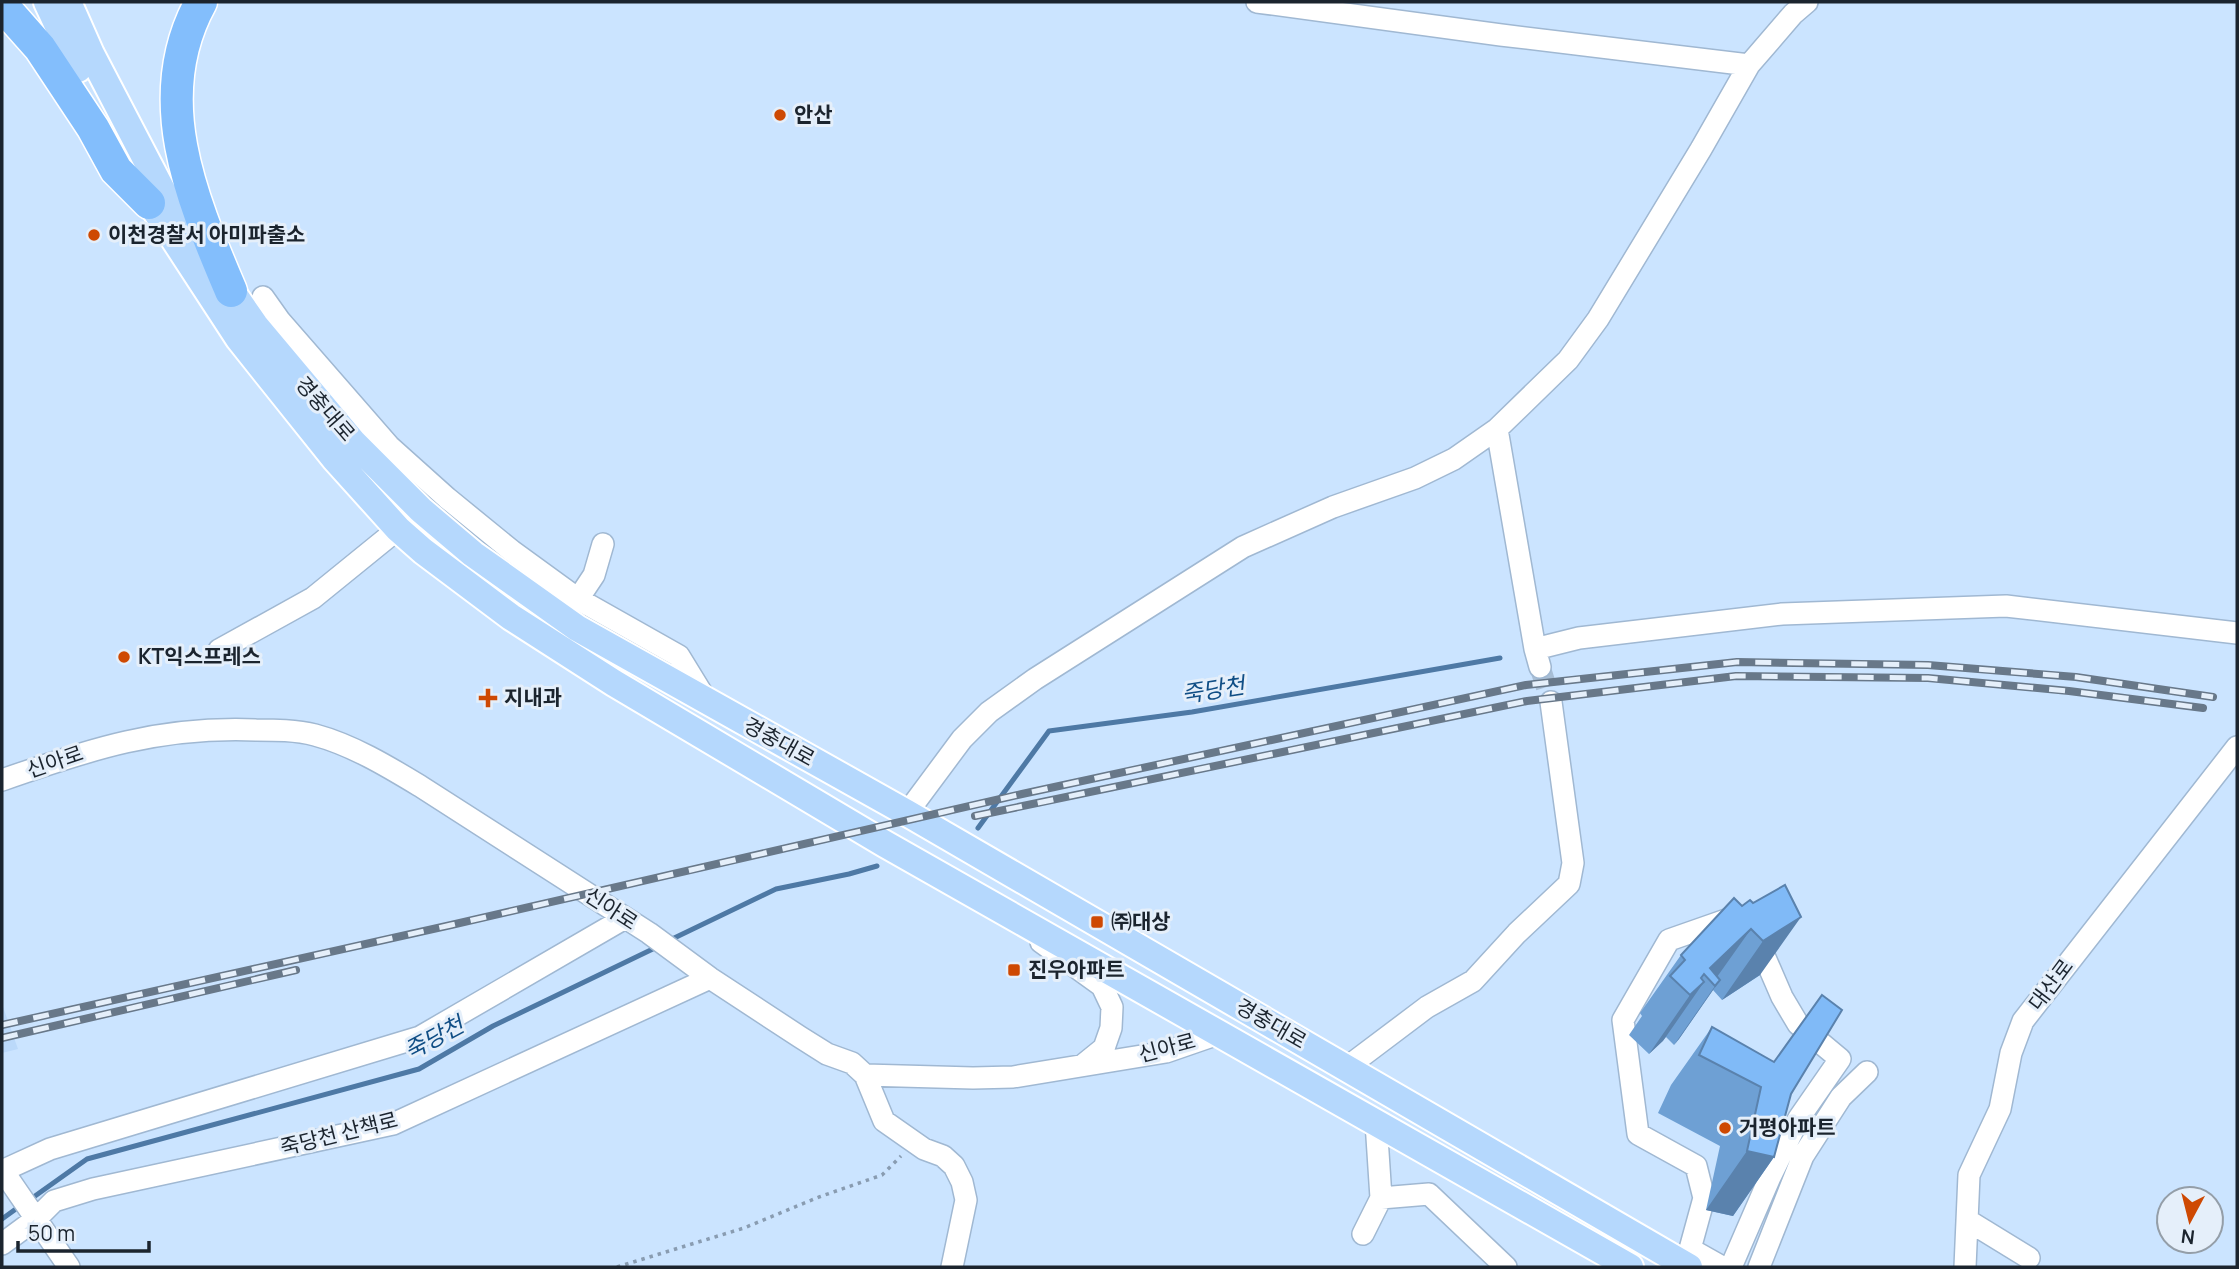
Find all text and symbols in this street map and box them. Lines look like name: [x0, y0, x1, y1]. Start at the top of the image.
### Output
place label: 안산: [794, 100, 833, 128]
marker: 안산: [772, 107, 788, 123]
place label: 이천경찰서 아미파출소: [108, 220, 305, 248]
marker: 이천경찰서 아미파출소: [86, 227, 102, 243]
street label: 경충대로: [290, 370, 362, 447]
place label: KT익스프레스: [138, 642, 261, 670]
marker: KT익스프레스: [116, 649, 132, 665]
water label: 죽당천: [1179, 668, 1249, 710]
place label: 지내과: [504, 683, 562, 711]
marker: 지내과: [478, 688, 498, 708]
street label: 경충대로: [739, 710, 820, 772]
street label: 신아로: [23, 738, 87, 784]
street label: 신아로: [580, 881, 643, 936]
place label: ㈜대상: [1111, 907, 1171, 935]
marker: ㈜대상: [1089, 914, 1105, 930]
street label: 대산로: [2022, 953, 2079, 1016]
place label: 진우아파트: [1028, 955, 1125, 983]
marker: 진우아파트: [1006, 962, 1022, 978]
street label: 경충대로: [1231, 992, 1312, 1055]
water label: 죽당천: [398, 1007, 472, 1066]
street label: 신아로: [1135, 1026, 1198, 1068]
street label: 죽당천 산책로: [277, 1105, 400, 1161]
place label: 거평아파트: [1739, 1113, 1836, 1141]
marker: 거평아파트: [1717, 1120, 1733, 1136]
north arrow: [2155, 1185, 2225, 1255]
scale bar: [18, 1210, 149, 1254]
text: 50 m: [28, 1219, 75, 1247]
text: N: [2180, 1223, 2196, 1251]

